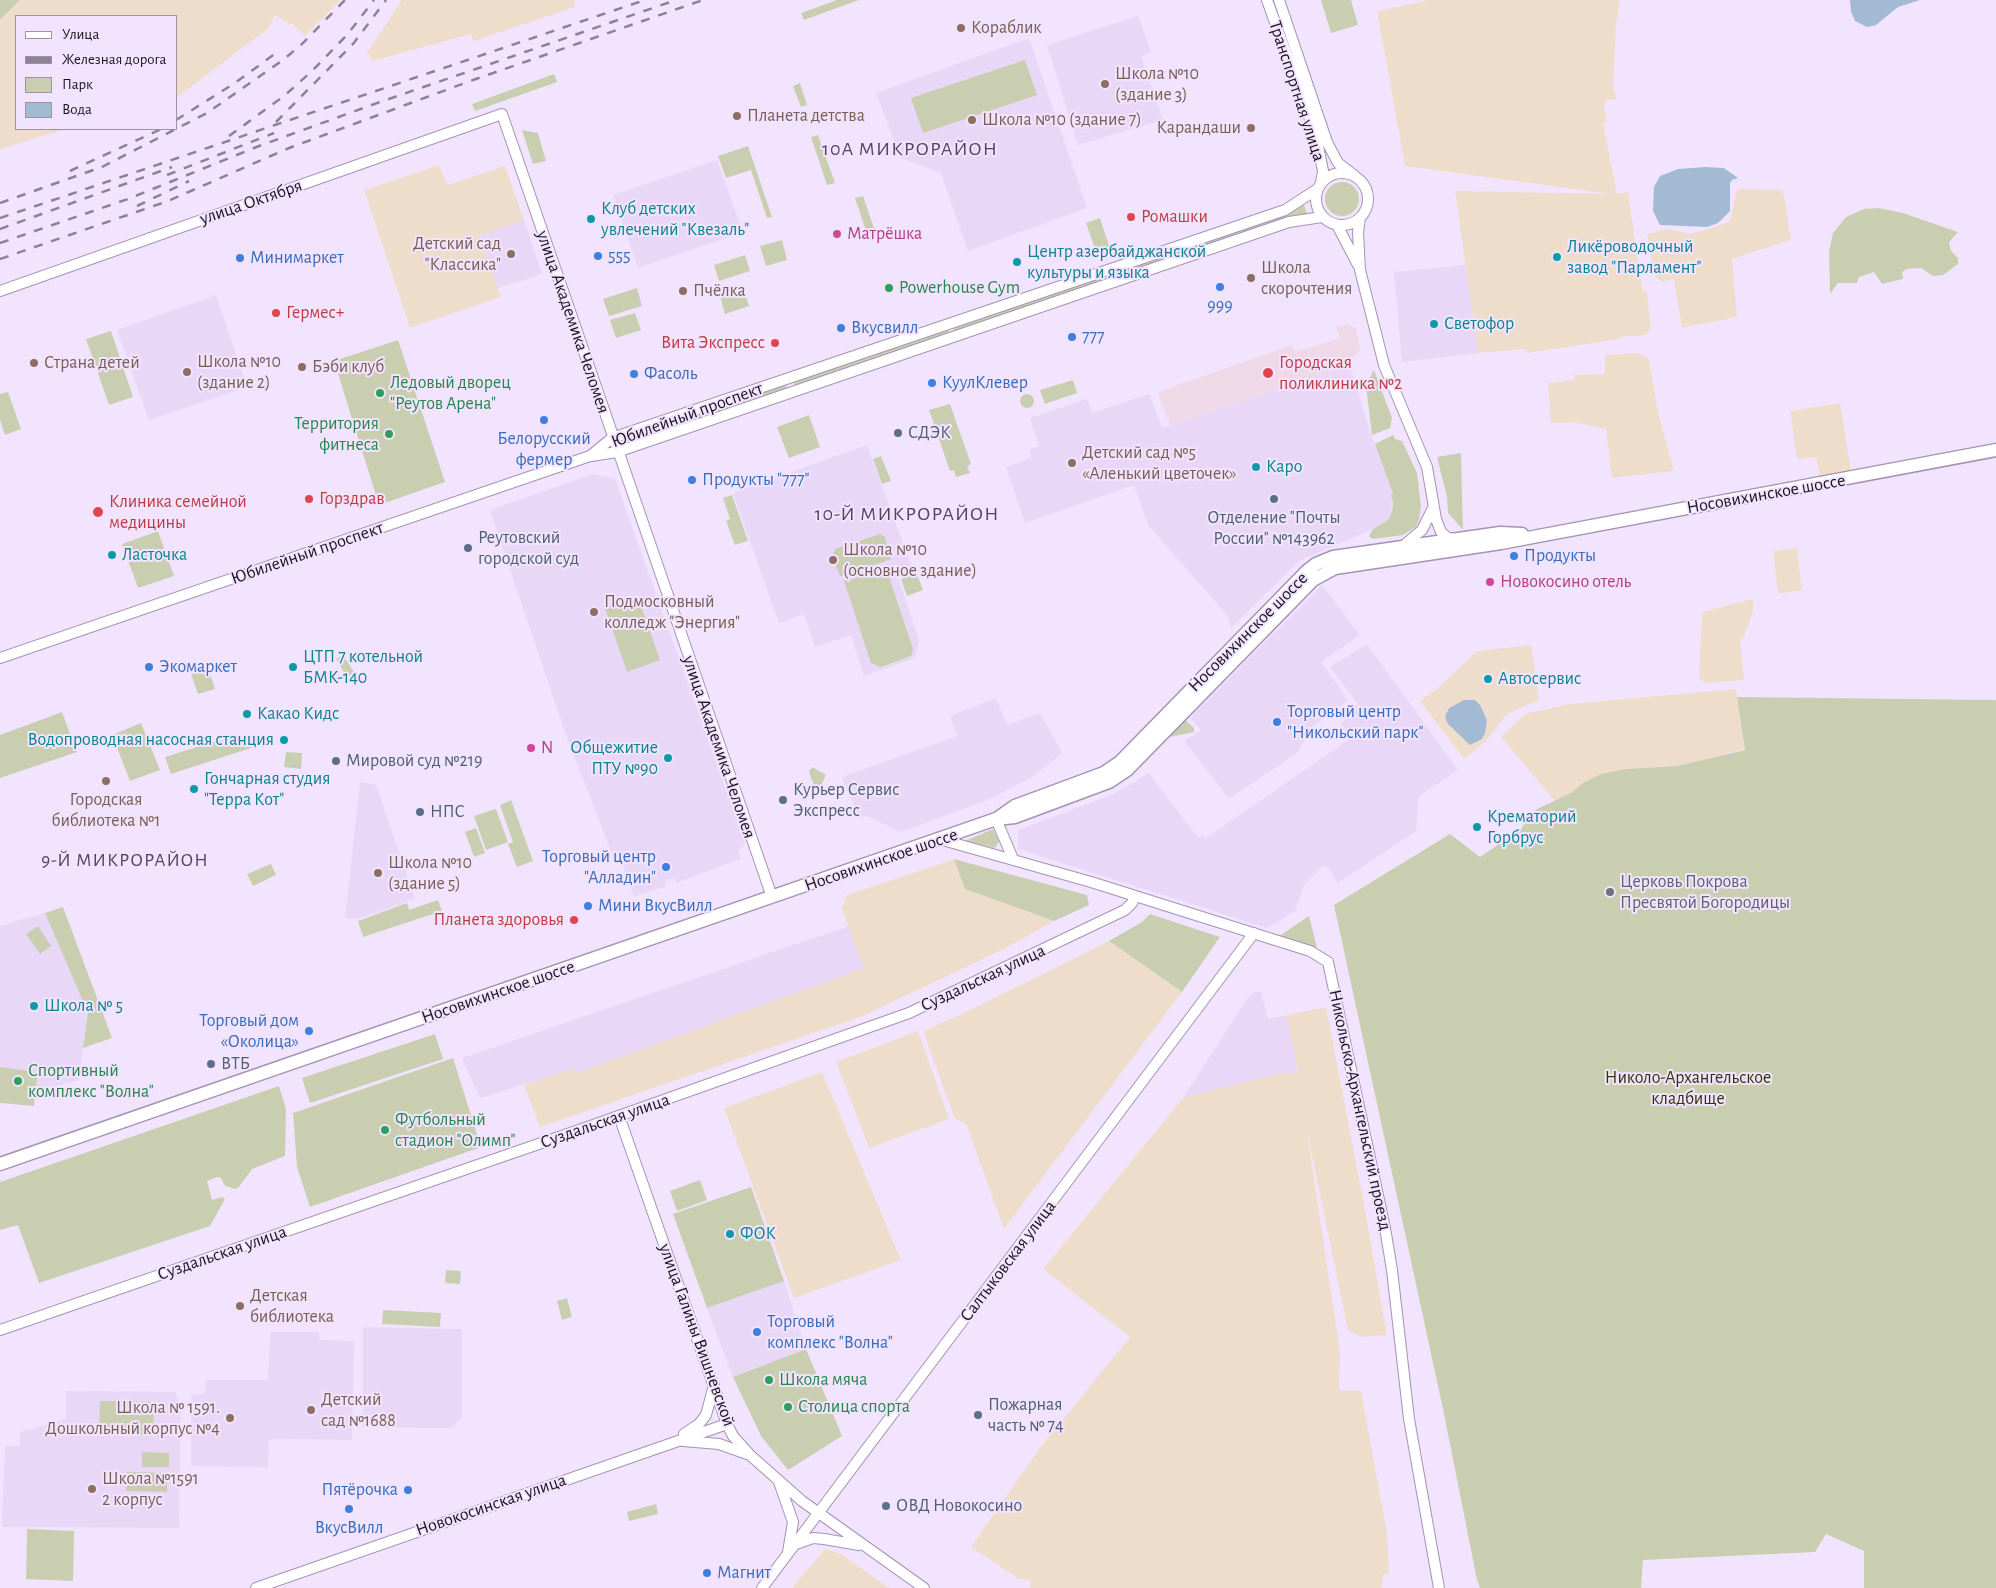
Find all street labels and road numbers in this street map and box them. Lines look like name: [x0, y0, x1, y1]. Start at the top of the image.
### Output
street label: Транспортная улица: [1264, 18, 1330, 164]
street label: улица Октября: [197, 174, 305, 230]
street label: улица Академика Челомея: [532, 228, 614, 416]
street label: Юбилейный проспект: [608, 378, 766, 452]
street label: Носовихинское шоссе: [1685, 469, 1847, 519]
street label: Юбилейный проспект: [228, 517, 386, 589]
street label: Носовихинское шоссе: [1183, 567, 1313, 697]
street label: улица Академика Челомея: [678, 653, 760, 841]
street label: Носовихинское шоссе: [801, 824, 961, 896]
street label: Суздальская улица: [917, 940, 1049, 1016]
street label: Носовихинское шоссе: [418, 956, 578, 1028]
street label: Никольско-Архангельский проезд: [1324, 987, 1396, 1233]
street label: Суздальская улица: [538, 1089, 672, 1153]
street label: Салтыковская улица: [955, 1196, 1061, 1326]
street label: Суздальская улица: [155, 1221, 289, 1285]
street label: улица Галины Вишневской: [654, 1241, 740, 1429]
street label: Новокосинская улица: [413, 1469, 569, 1541]

